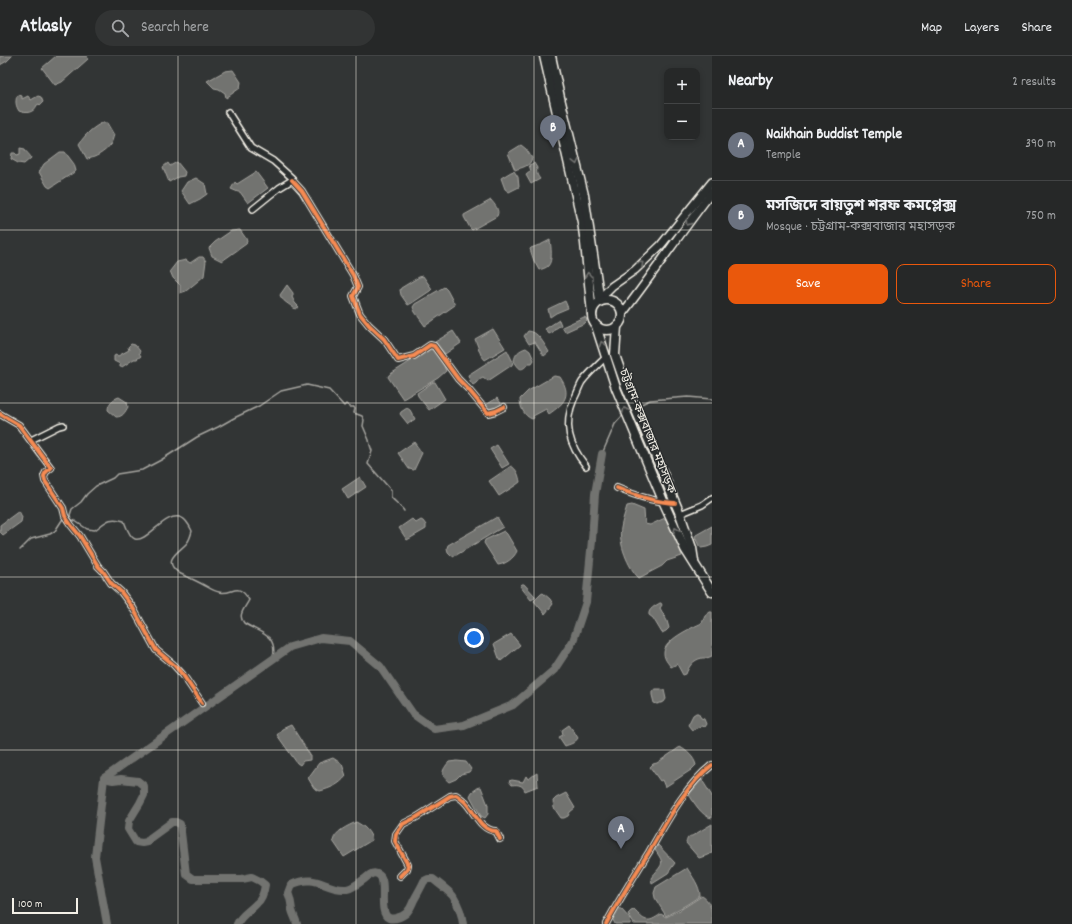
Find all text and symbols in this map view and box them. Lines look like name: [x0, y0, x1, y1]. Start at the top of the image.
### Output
search box: [95, 10, 375, 46]
text: Atlasly: [20, 14, 71, 41]
icon: search: [109, 17, 131, 39]
text: Search here: [141, 17, 209, 39]
text: Map: [921, 18, 942, 38]
text: Layers: [964, 18, 999, 38]
text: Share: [1021, 18, 1052, 38]
map controls: [664, 68, 700, 140]
button: +: [664, 68, 700, 104]
text: Nearby: [728, 70, 772, 94]
text: 2 results: [1012, 73, 1056, 92]
button: −: [664, 104, 700, 140]
pin: B: [540, 115, 566, 148]
text: Naikhain Buddist Temple: [766, 124, 902, 146]
text: A: [737, 135, 745, 154]
text: 390 m: [1025, 135, 1056, 154]
text: Temple: [766, 146, 801, 165]
one-way arrow: [571, 159, 579, 165]
text: মসজিদে বায়তুশ শরফ কমপ্লেক্স: [766, 196, 956, 218]
text: B: [738, 207, 744, 226]
text: 750 m: [1026, 207, 1056, 226]
text: Mosque · চট্টগ্রাম-কক্সবাজার মহাসড়ক: [766, 218, 955, 237]
one-way arrow: [686, 219, 693, 226]
one-way arrow: [636, 262, 643, 269]
button: Save: [728, 264, 888, 304]
button: Share: [896, 264, 1056, 304]
one-way arrow: [583, 272, 592, 278]
one-way arrow: [598, 340, 607, 347]
street label: চট্টগ্রাম-কক্সবাজার মহাসড়ক: [613, 365, 680, 497]
one-way arrow: [622, 406, 630, 413]
one-way arrow: [673, 526, 681, 534]
your location: [464, 628, 484, 648]
pin: A: [608, 816, 634, 849]
scale bar: [12, 896, 78, 915]
text: 100 m: [18, 897, 42, 913]

